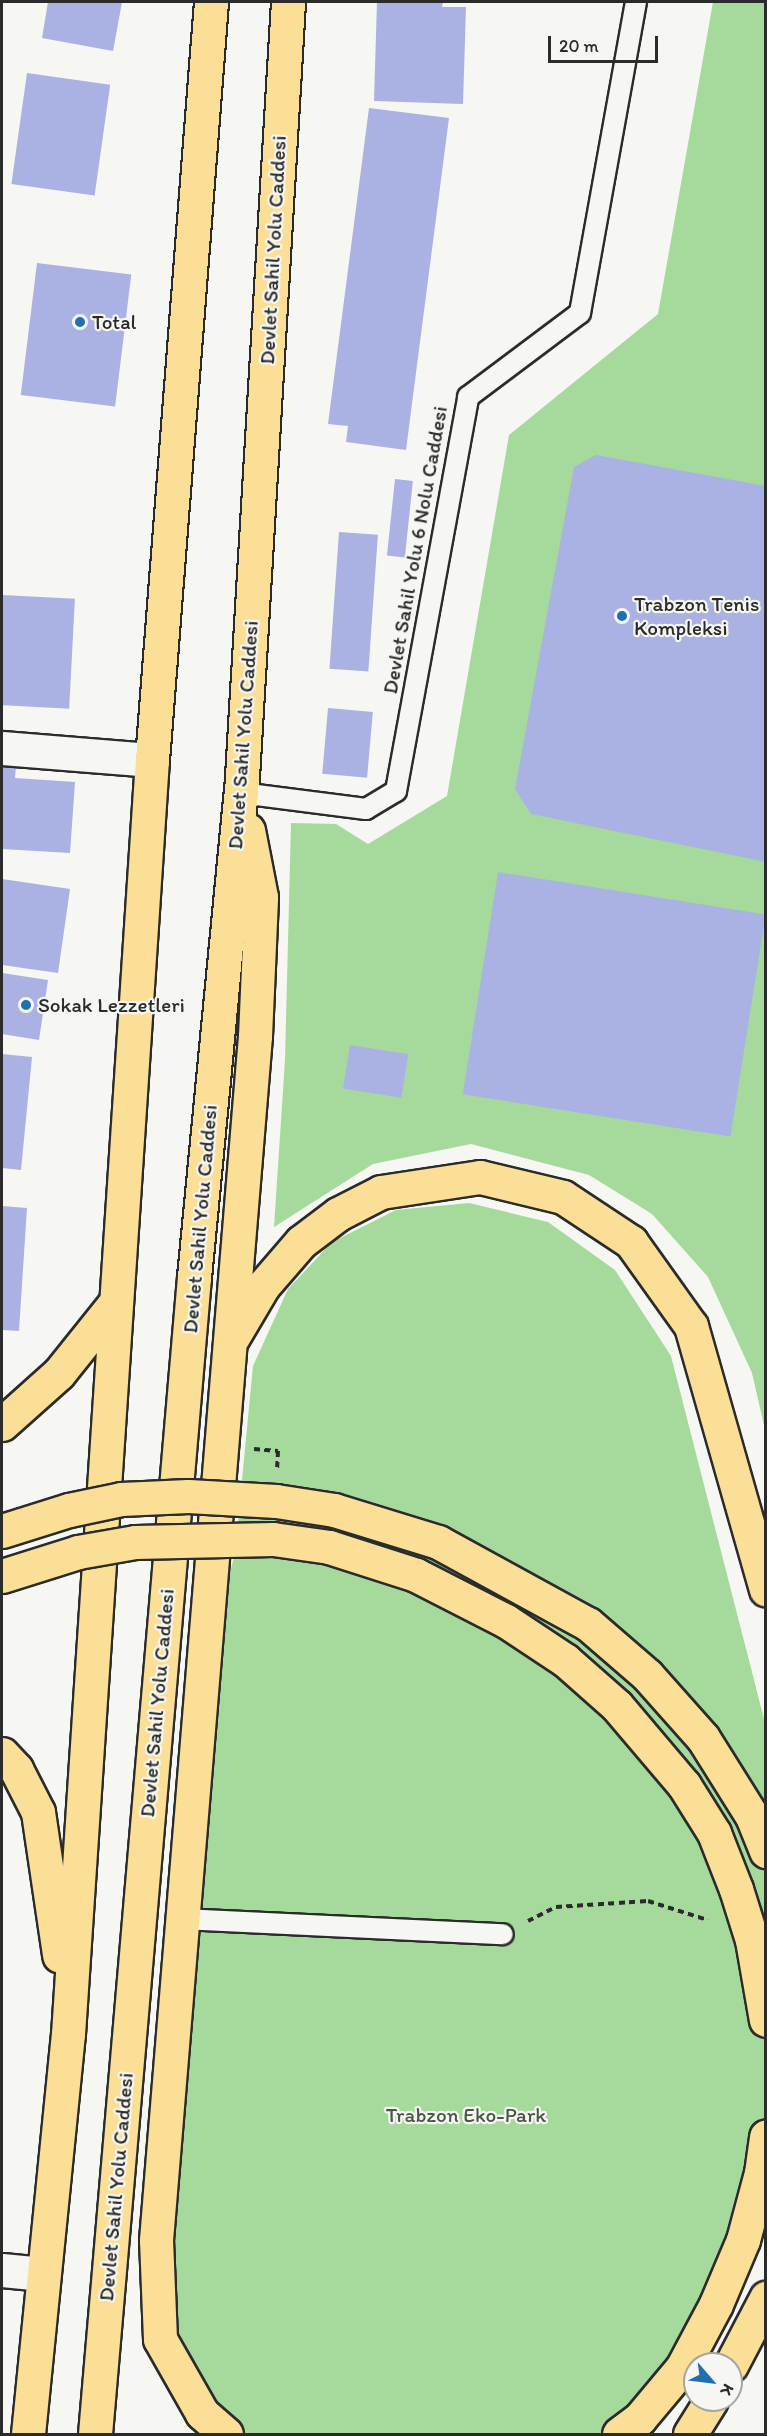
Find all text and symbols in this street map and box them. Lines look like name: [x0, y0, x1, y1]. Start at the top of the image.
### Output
scale bar: [551, 24, 660, 62]
text: 20 m: [559, 35, 599, 57]
street label: Devlet Sahil Yolu Caddesi: [254, 136, 292, 364]
place label: Total: [92, 309, 137, 335]
marker: Total: [73, 315, 87, 329]
street label: Devlet Sahil Yolu 6 Nolu Caddesi: [377, 405, 453, 695]
place label: Trabzon Tenis Kompleksi: [634, 591, 758, 641]
marker: Trabzon Tenis Kompleksi: [615, 609, 629, 623]
street label: Devlet Sahil Yolu Caddesi: [222, 621, 264, 849]
place label: Sokak Lezzetleri: [38, 992, 184, 1018]
marker: Sokak Lezzetleri: [19, 998, 33, 1012]
street label: Devlet Sahil Yolu Caddesi: [178, 1104, 222, 1334]
street label: Devlet Sahil Yolu Caddesi: [135, 1588, 179, 1818]
street label: Devlet Sahil Yolu Caddesi: [94, 2072, 138, 2302]
park label: Trabzon Eko-Park: [386, 2102, 546, 2128]
north arrow: [683, 2352, 743, 2412]
text: K: [717, 2381, 738, 2399]

